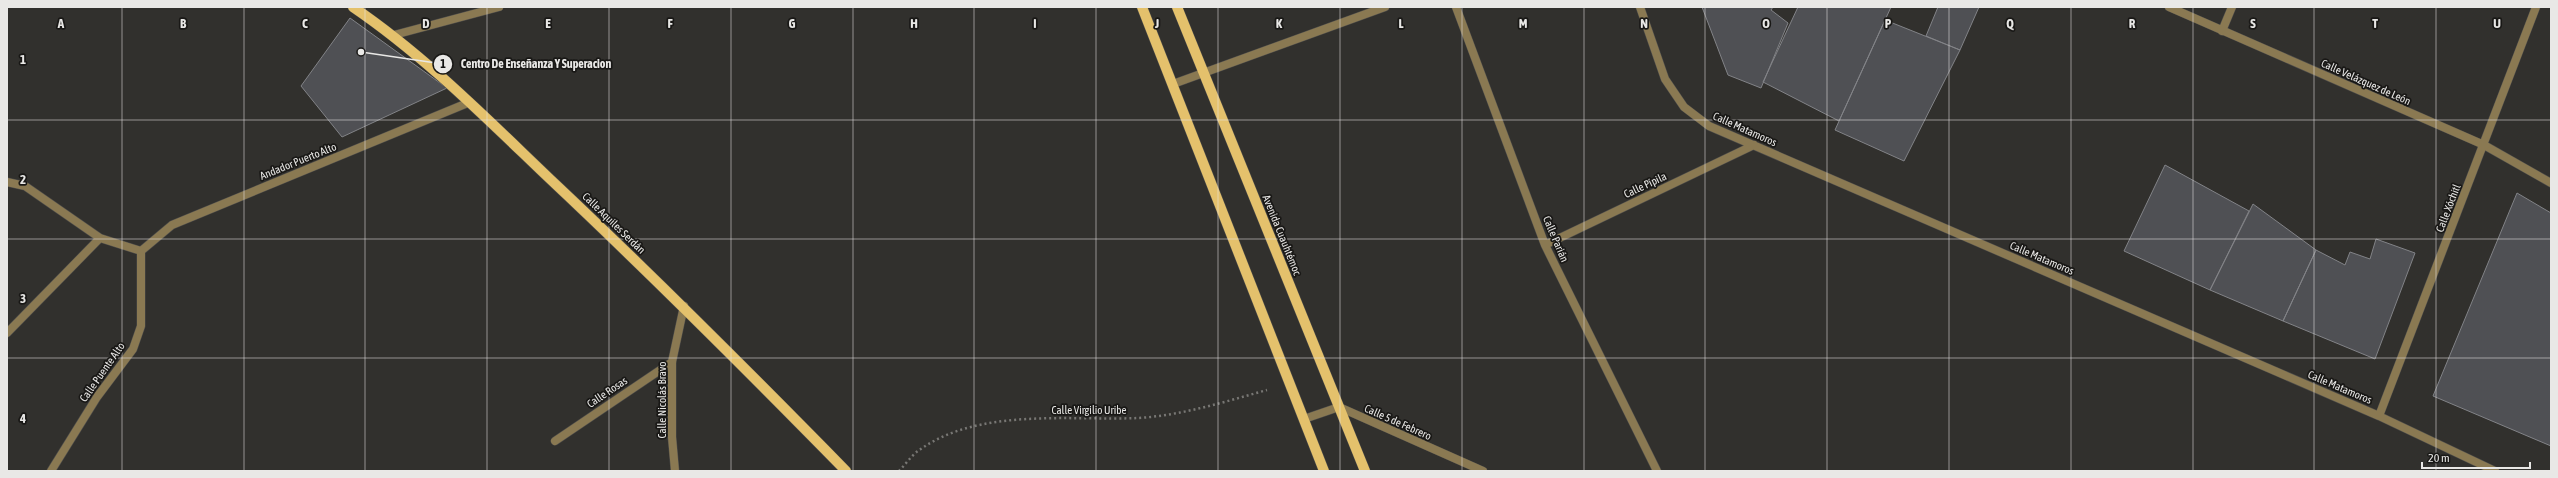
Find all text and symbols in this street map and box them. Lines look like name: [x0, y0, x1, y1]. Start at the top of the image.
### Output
text: A: [57, 16, 65, 31]
text: B: [180, 16, 187, 31]
text: C: [302, 16, 308, 31]
text: D: [422, 16, 430, 31]
text: E: [545, 16, 551, 31]
text: F: [667, 16, 673, 31]
text: G: [789, 16, 796, 31]
text: H: [910, 16, 918, 31]
text: I: [1033, 16, 1037, 31]
text: J: [1154, 16, 1159, 31]
text: K: [1276, 16, 1283, 31]
text: L: [1398, 16, 1404, 31]
text: M: [1519, 16, 1528, 31]
text: N: [1640, 16, 1648, 31]
text: O: [1762, 16, 1770, 31]
text: P: [1885, 16, 1892, 31]
text: Q: [2006, 16, 2014, 31]
text: R: [2129, 16, 2136, 31]
text: S: [2250, 16, 2256, 31]
text: T: [2372, 16, 2378, 31]
text: U: [2493, 16, 2501, 31]
text: 1: [20, 52, 26, 67]
callout: Centro De Enseñanza Y Superacion: [433, 52, 619, 76]
text: 1: [440, 57, 446, 71]
text: Centro De Enseñanza Y Superacion: [461, 57, 611, 71]
street label: Calle Velázquez de León: [2319, 57, 2413, 107]
street label: Calle Matamoros: [1711, 110, 1779, 148]
street label: Andador Puerto Alto: [258, 140, 338, 182]
street label: Calle Pípila: [1622, 170, 1668, 200]
text: 2: [20, 172, 26, 187]
street label: Calle Xóchitl: [2433, 182, 2463, 234]
street label: Calle Aquiles Serdán: [580, 190, 648, 256]
street label: Avenida Cuauhtémoc: [1260, 193, 1304, 278]
street label: Calle Parián: [1541, 214, 1571, 264]
street label: Calle Matamoros: [2008, 239, 2076, 277]
text: 3: [20, 291, 26, 306]
street label: Calle Puente Alto: [77, 340, 127, 404]
street label: Calle Nicolás Bravo: [656, 362, 668, 438]
street label: Calle Matamoros: [2306, 368, 2374, 406]
street label: Calle Rosas: [585, 374, 629, 410]
street label: Calle 5 de Febrero: [1363, 402, 1433, 442]
street label: Calle Virgilio Uribe: [1052, 404, 1126, 416]
text: 4: [19, 411, 26, 426]
scale bar: [2422, 444, 2530, 470]
text: 20 m: [2428, 451, 2450, 465]

